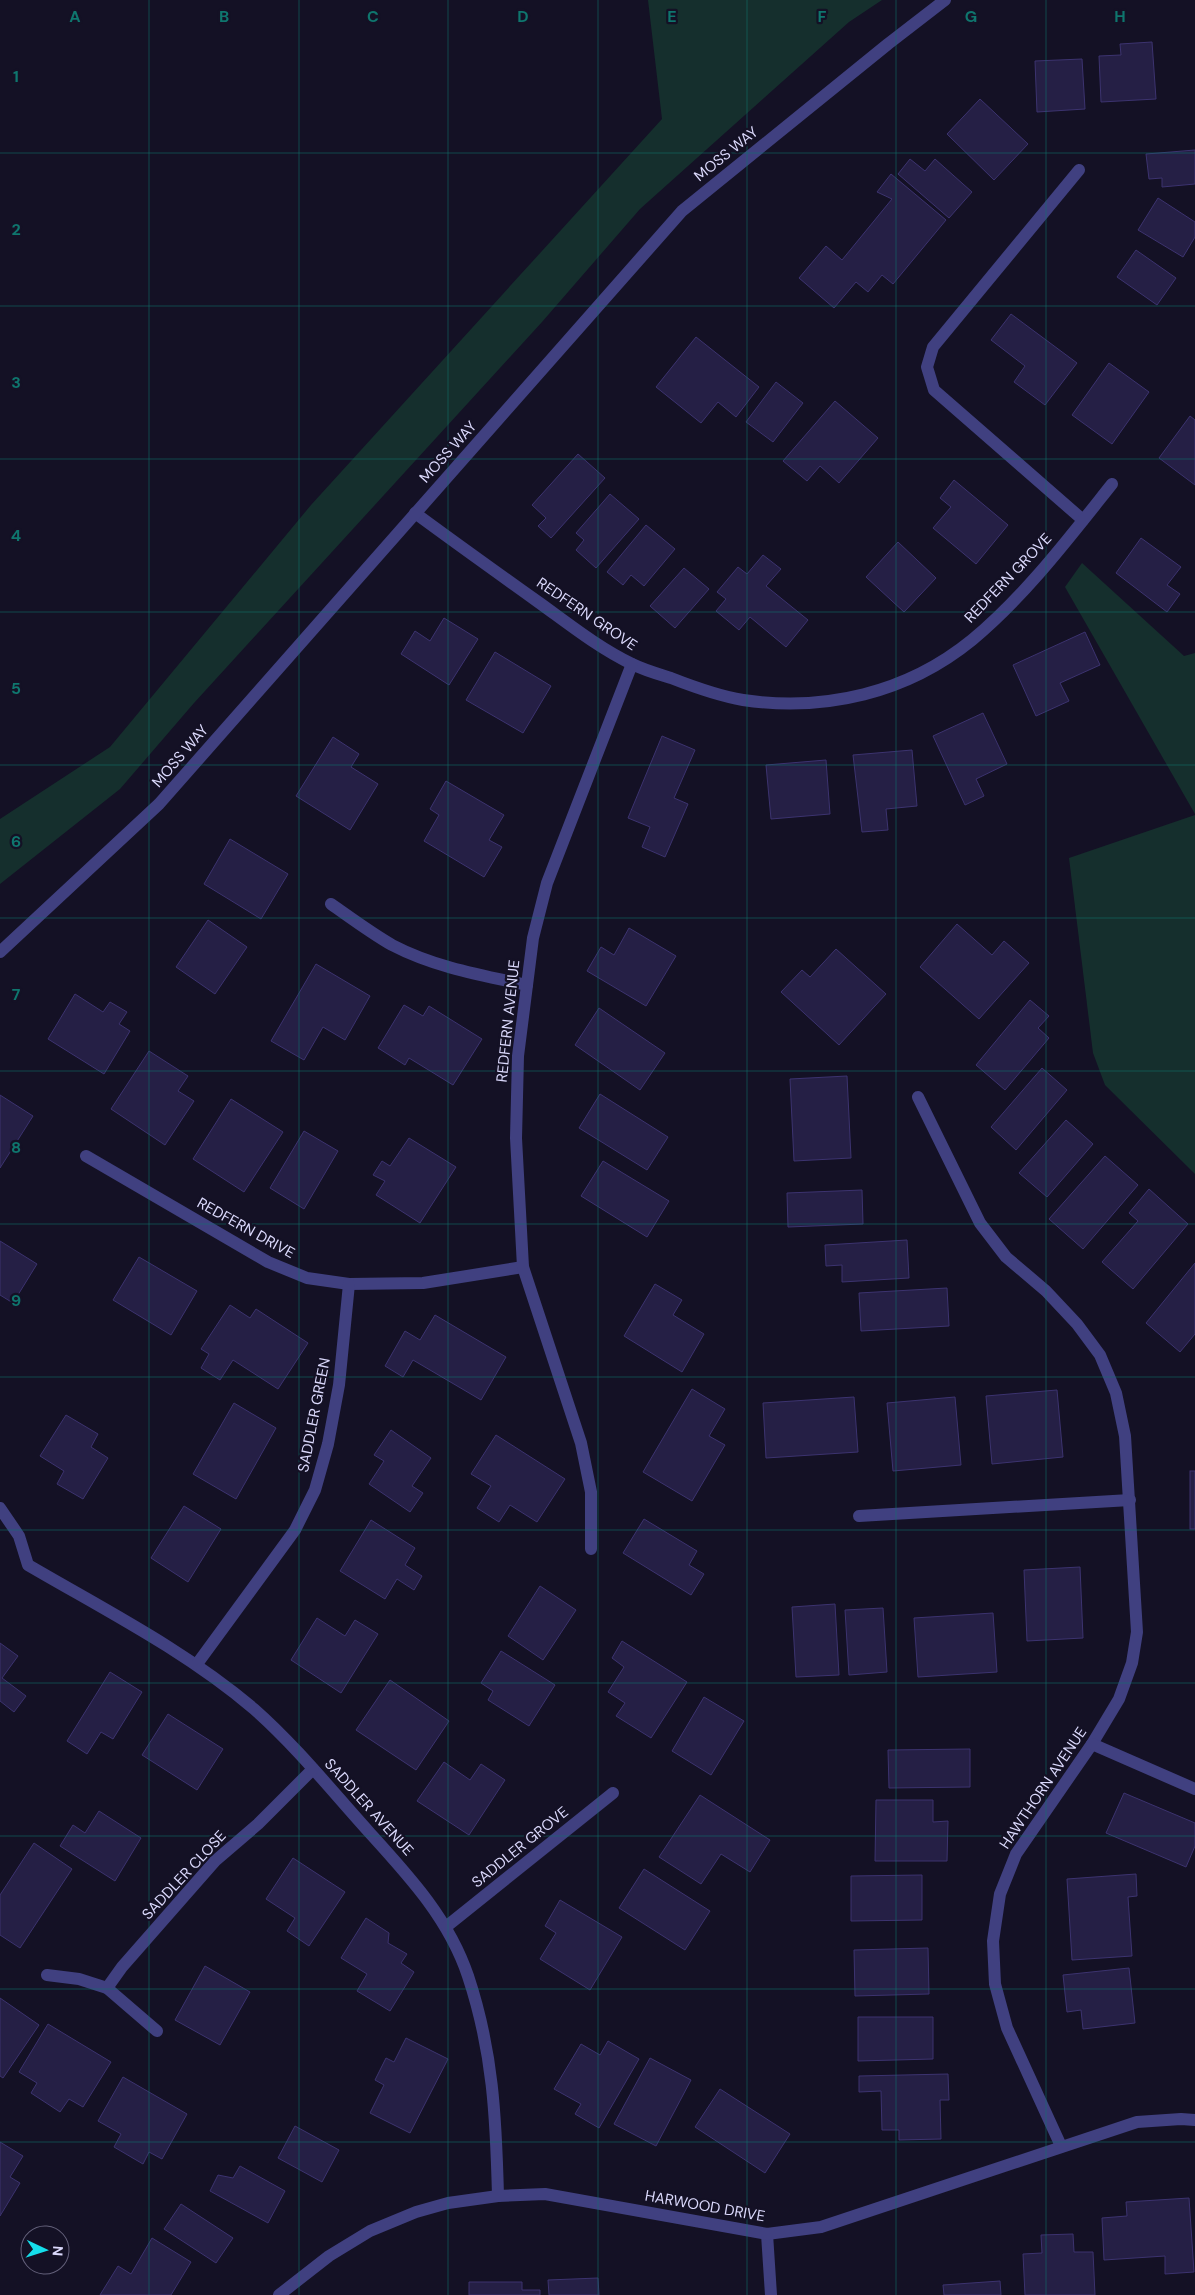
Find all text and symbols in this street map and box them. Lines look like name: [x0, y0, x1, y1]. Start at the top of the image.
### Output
text: A: [69, 6, 81, 27]
text: B: [219, 6, 229, 27]
text: C: [367, 6, 379, 27]
text: D: [517, 6, 529, 27]
text: E: [667, 6, 677, 27]
text: F: [818, 6, 827, 27]
text: G: [965, 6, 977, 27]
text: H: [1114, 6, 1126, 27]
text: 1: [13, 66, 19, 87]
street label: MOSS WAY: [690, 122, 762, 186]
text: 2: [11, 219, 21, 240]
text: 3: [11, 372, 21, 393]
street label: MOSS WAY: [415, 417, 481, 487]
text: 4: [11, 525, 21, 546]
street label: REDFERN GROVE: [960, 529, 1056, 627]
street label: REDFERN GROVE: [533, 573, 641, 655]
text: 5: [11, 678, 21, 699]
street label: MOSS WAY: [147, 720, 213, 791]
text: 6: [11, 831, 21, 852]
street label: REDFERN AVENUE: [492, 959, 524, 1083]
text: 7: [12, 984, 21, 1005]
text: 8: [11, 1137, 21, 1158]
street label: REDFERN DRIVE: [194, 1193, 298, 1263]
text: 9: [11, 1290, 21, 1311]
street label: SADDLER GREEN: [293, 1356, 335, 1474]
street label: HAWTHORN AVENUE: [995, 1723, 1091, 1853]
street label: SADDLER AVENUE: [320, 1754, 418, 1860]
street label: SADDLER GROVE: [468, 1802, 572, 1892]
street label: SADDLER CLOSE: [137, 1826, 231, 1924]
street label: HARWOOD DRIVE: [643, 2186, 767, 2226]
north arrow: [20, 2225, 70, 2275]
text: N: [49, 2245, 67, 2257]

